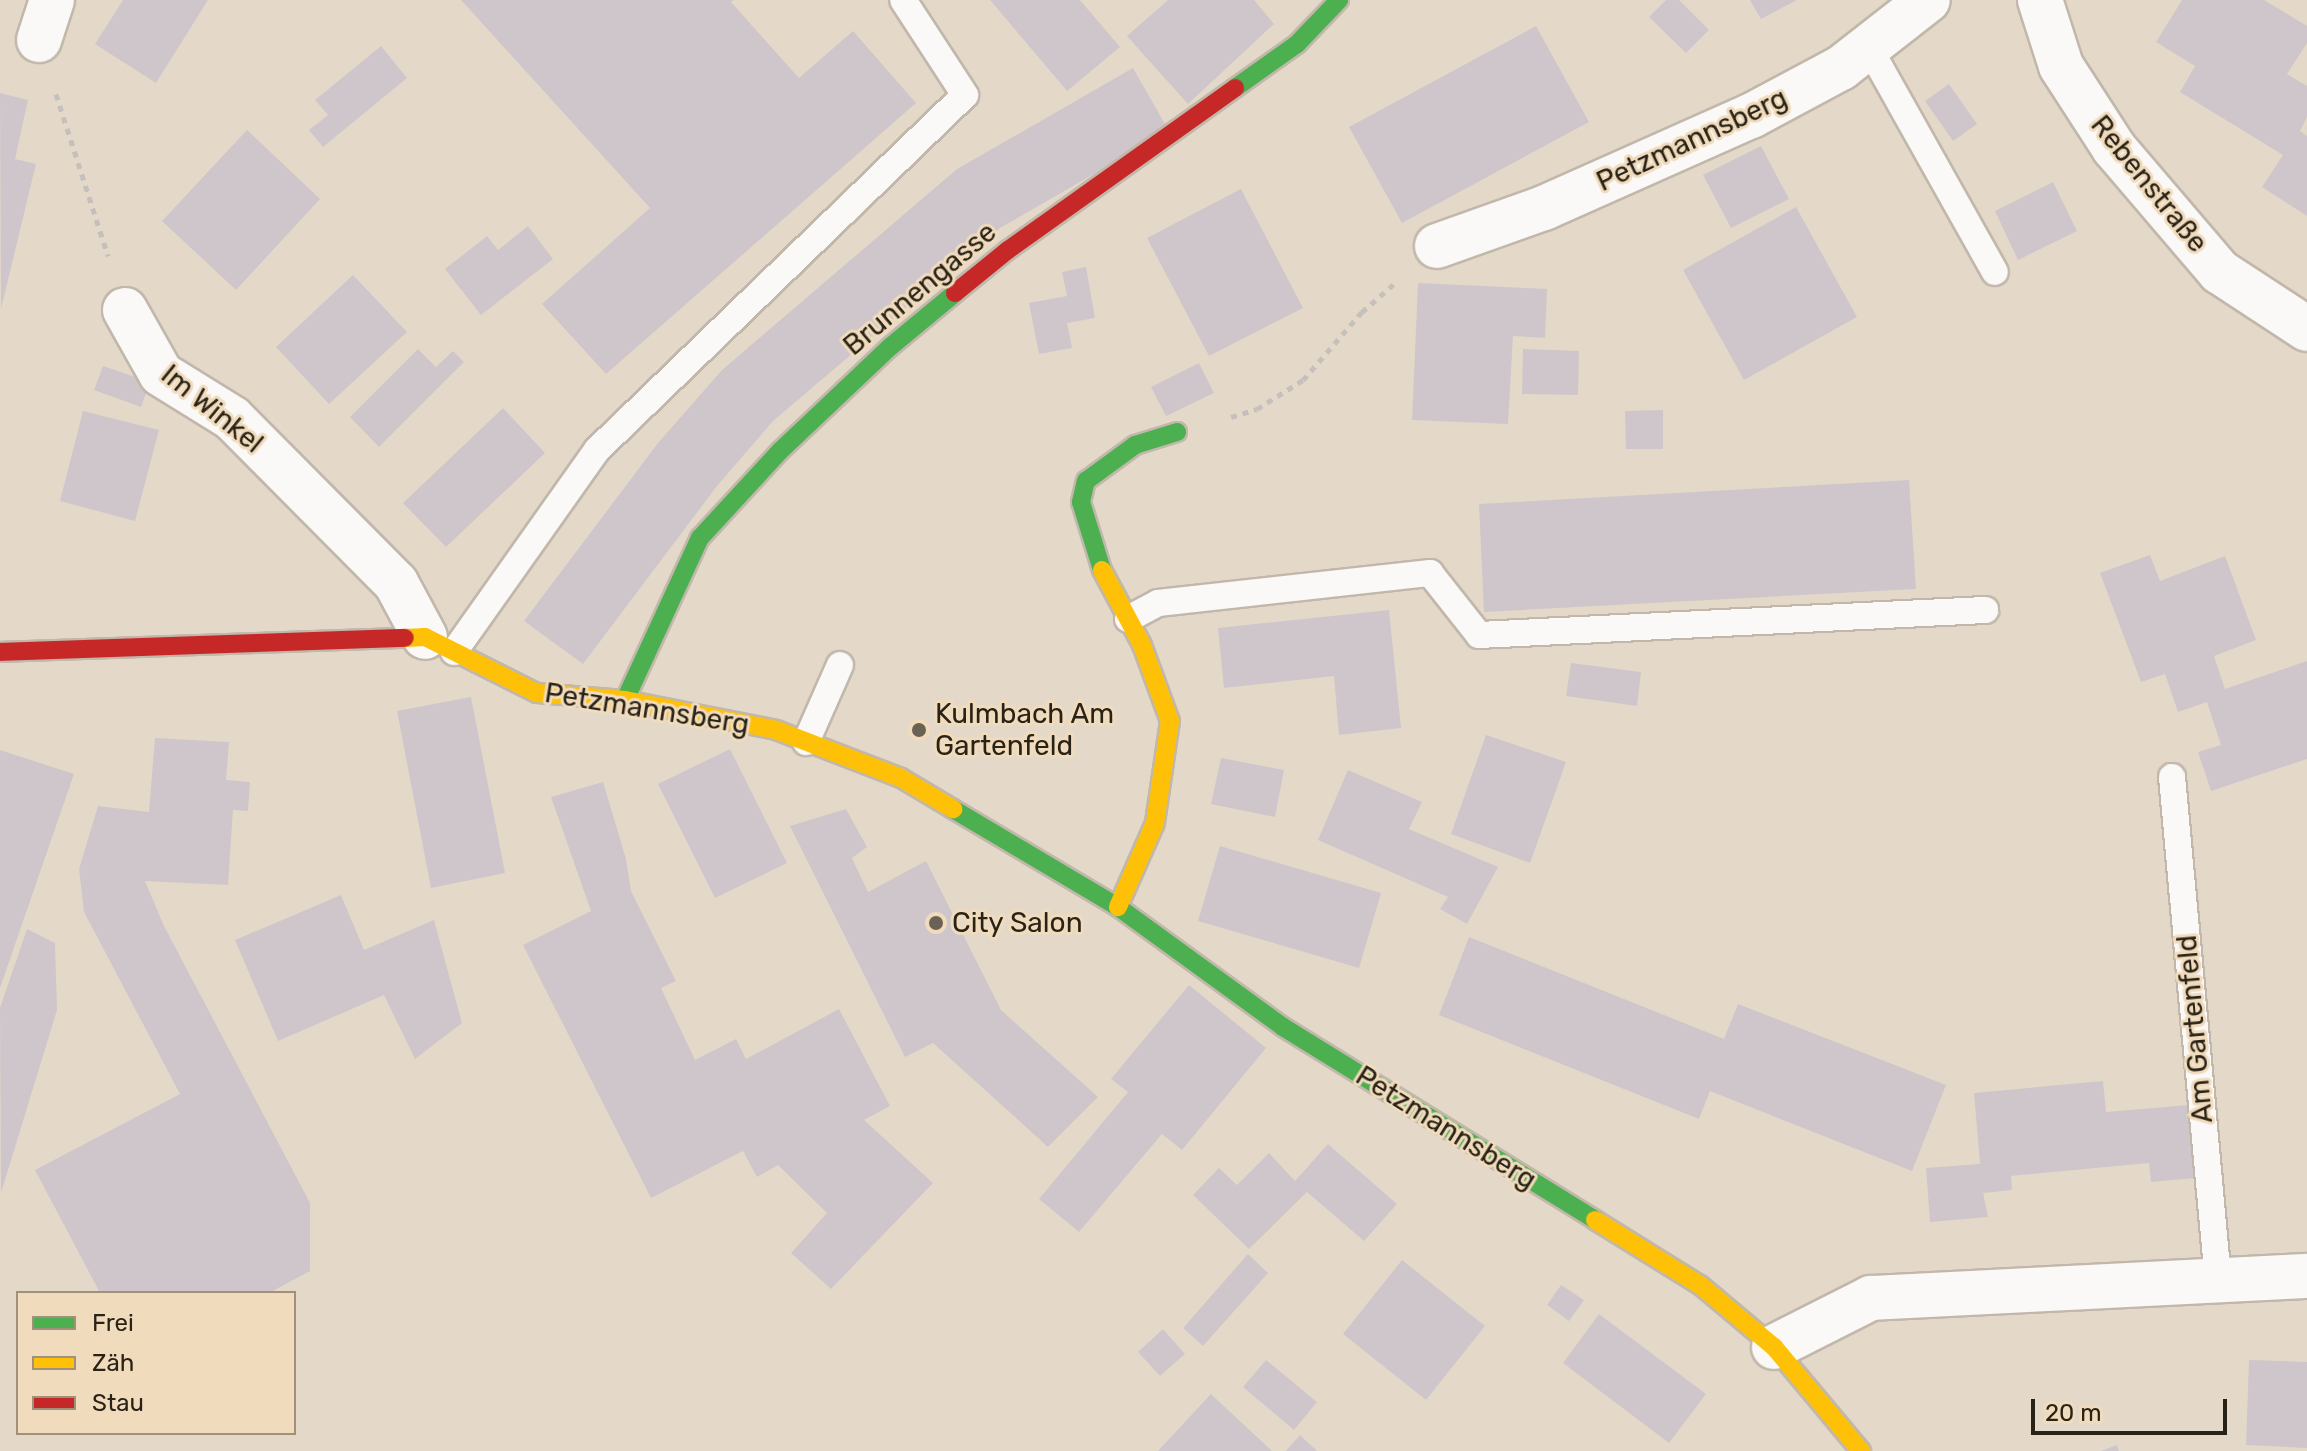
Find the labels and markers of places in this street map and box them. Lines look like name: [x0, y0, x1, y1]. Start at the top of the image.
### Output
place label: Kulmbach Am Gartenfeld: [935, 697, 1115, 763]
marker: Kulmbach Am Gartenfeld: [910, 721, 928, 739]
place label: City Salon: [952, 906, 1083, 940]
marker: City Salon: [927, 914, 945, 932]

